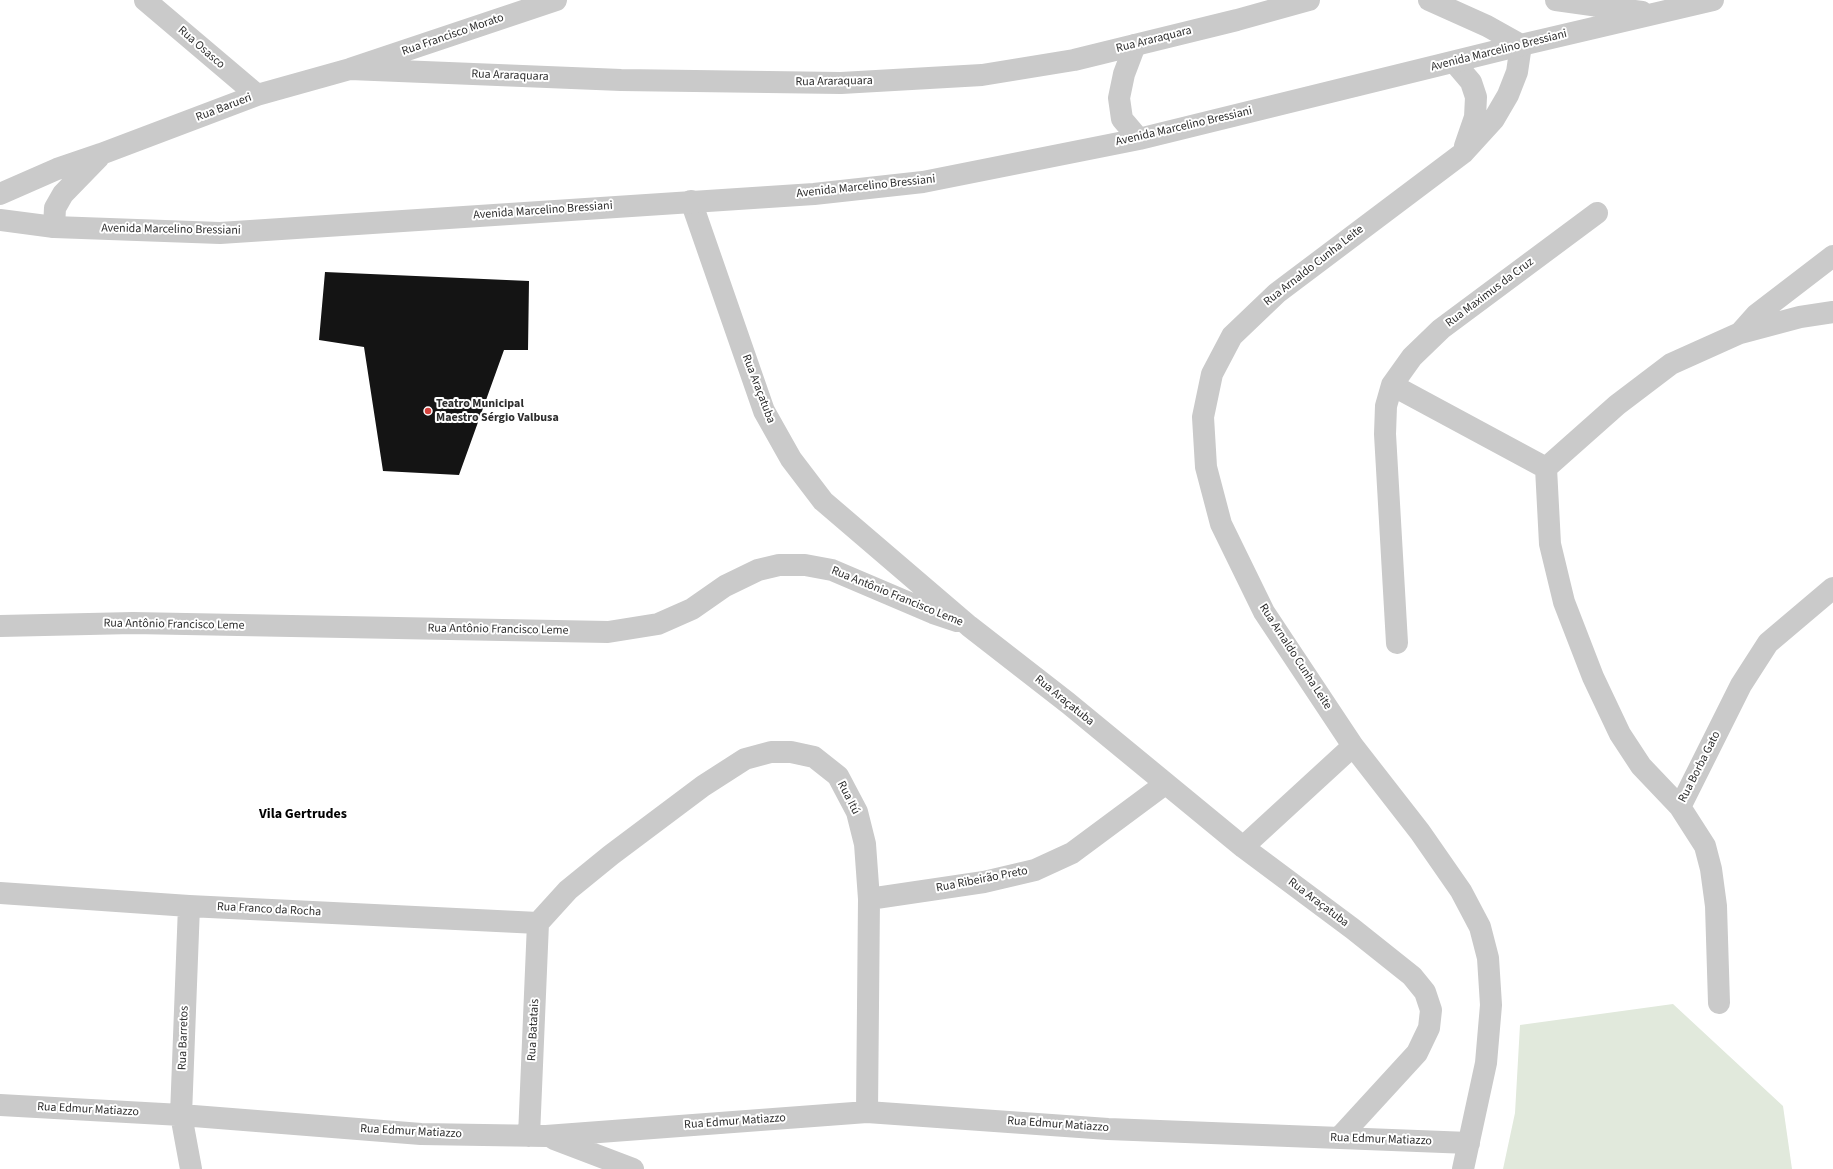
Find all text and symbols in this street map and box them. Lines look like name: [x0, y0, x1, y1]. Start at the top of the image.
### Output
street label: Rua Francisco Morato: [400, 11, 506, 59]
street label: Rua Osasco: [175, 24, 227, 72]
street label: Rua Araraquara: [1115, 24, 1193, 56]
street label: Avenida Marcelino Bressiani: [1430, 27, 1568, 75]
street label: Rua Araraquara: [471, 67, 549, 85]
street label: Rua Araraquara: [795, 74, 873, 90]
street label: Rua Barueri: [194, 91, 254, 125]
street label: Avenida Marcelino Bressiani: [1114, 104, 1254, 150]
street label: Avenida Marcelino Bressiani: [796, 173, 936, 201]
street label: Avenida Marcelino Bressiani: [473, 199, 613, 223]
street label: Avenida Marcelino Bressiani: [101, 222, 241, 238]
street label: Rua Arnaldo Cunha Leite: [1261, 222, 1367, 310]
street label: Rua Maximus da Cruz: [1443, 255, 1537, 331]
street label: Rua Araçatuba: [738, 353, 778, 425]
place label: Teatro Municipal Maestro Sérgio Valbusa: [436, 397, 559, 425]
marker: Teatro Municipal Maestro Sérgio Valbusa: [423, 406, 433, 416]
street label: Rua Antônio Francisco Leme: [829, 564, 965, 630]
street label: Rua Arnaldo Cunha Leite: [1255, 602, 1335, 712]
street label: Rua Antônio Francisco Leme: [103, 617, 245, 633]
street label: Rua Antônio Francisco Leme: [427, 622, 569, 638]
street label: Rua Araçatuba: [1031, 673, 1097, 729]
street label: Rua Borba Gato: [1676, 729, 1724, 805]
street label: Rua Itú: [834, 779, 862, 817]
district label: Vila Gertrudes: [259, 807, 347, 823]
street label: Rua Ribeirão Preto: [935, 864, 1029, 896]
street label: Rua Araçatuba: [1285, 875, 1351, 931]
street label: Rua Franco da Rocha: [216, 900, 322, 920]
street label: Rua Batatais: [525, 999, 543, 1061]
street label: Rua Barretos: [176, 1006, 192, 1070]
street label: Rua Edmur Matiazzo: [37, 1100, 139, 1120]
street label: Rua Edmur Matiazzo: [684, 1111, 786, 1133]
street label: Rua Edmur Matiazzo: [1007, 1114, 1109, 1136]
street label: Rua Edmur Matiazzo: [360, 1122, 462, 1142]
street label: Rua Edmur Matiazzo: [1330, 1131, 1432, 1149]

